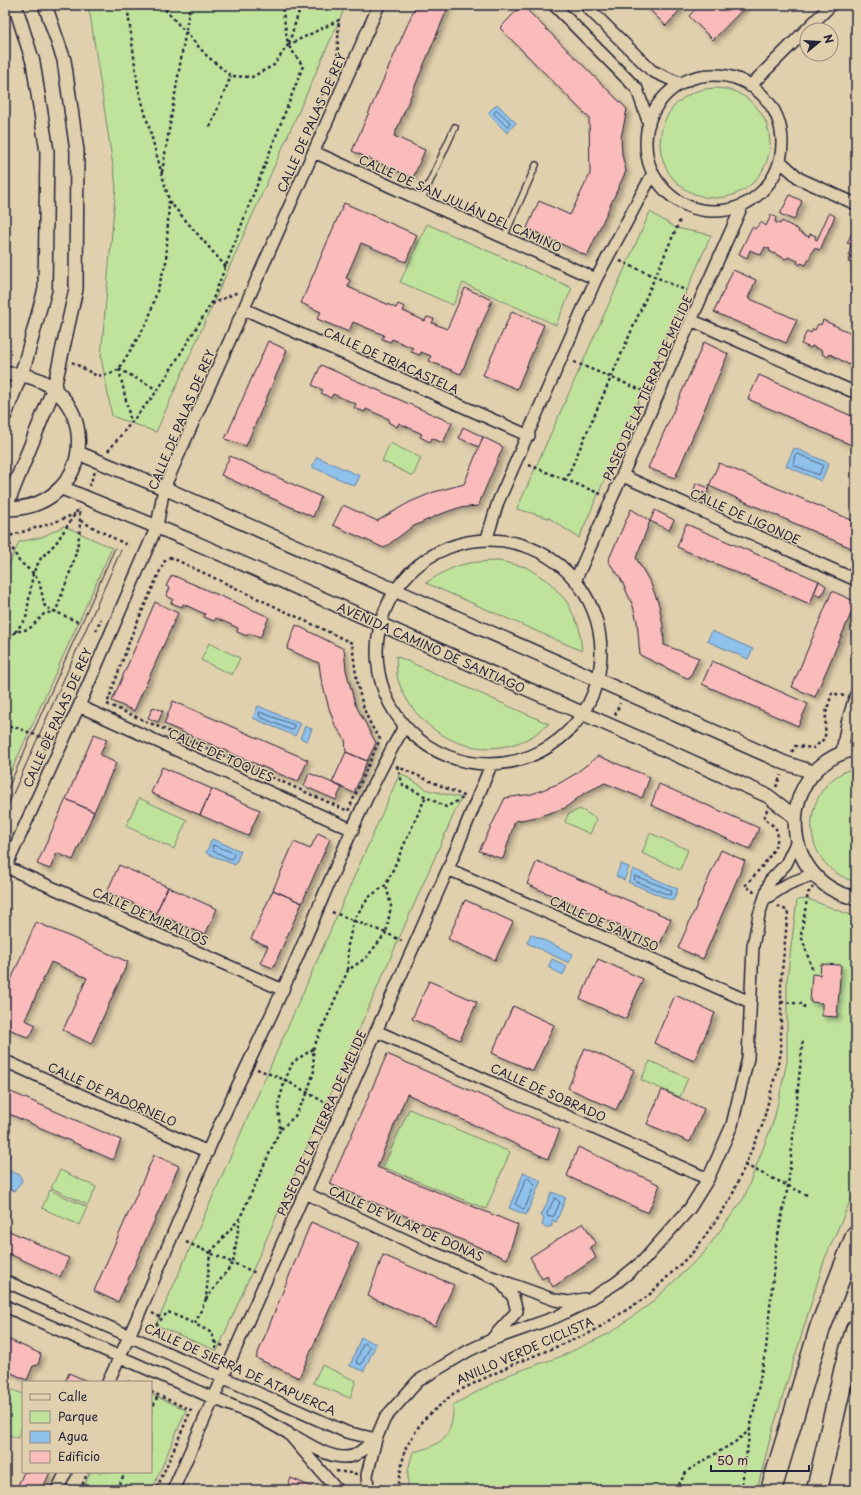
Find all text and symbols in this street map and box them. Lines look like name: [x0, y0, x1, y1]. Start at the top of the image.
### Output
north arrow: [799, 22, 839, 62]
text: N: [820, 32, 839, 46]
street label: CALLE DE PALAS DE REY: [272, 50, 350, 195]
street label: CALLE DE SAN JULIÁN DEL CAMINO: [356, 150, 565, 256]
street label: PASEO DE LA TIERRA DE MELIDE: [598, 292, 696, 483]
street label: CALLE DE TRIACASTELA: [321, 322, 462, 398]
street label: CALLE DE PALAS DE REY: [143, 347, 219, 493]
street label: CALLE DE LIGONDE: [687, 484, 803, 549]
street label: AVENIDA CAMINO DE SANTIAGO: [335, 597, 528, 697]
street label: CALLE DE PALAS DE REY: [18, 645, 96, 790]
street label: CALLE DE TOQUES: [166, 724, 277, 786]
street label: CALLE DE MIRALLOS: [90, 882, 211, 950]
street label: CALLE DE SANTISO: [547, 891, 662, 955]
street label: PASEO DE LA TIERRA DE MELIDE: [272, 1027, 370, 1218]
street label: CALLE DE PADORNELO: [45, 1058, 180, 1131]
street label: CALLE DE SOBRADO: [488, 1059, 609, 1126]
street label: CALLE DE VILAR DE DONAS: [326, 1181, 487, 1265]
street label: ANILLO VERDE CICLISTA: [453, 1312, 596, 1389]
street label: CALLE DE SIERRA DE ATAPUERCA: [142, 1319, 339, 1420]
legend: [22, 1381, 152, 1473]
text: Calle: [58, 1387, 88, 1405]
text: Parque: [58, 1407, 98, 1425]
text: Agua: [58, 1427, 89, 1445]
text: Edificio: [58, 1447, 100, 1465]
scale bar: [711, 1447, 809, 1473]
text: 50 m: [717, 1451, 748, 1469]

